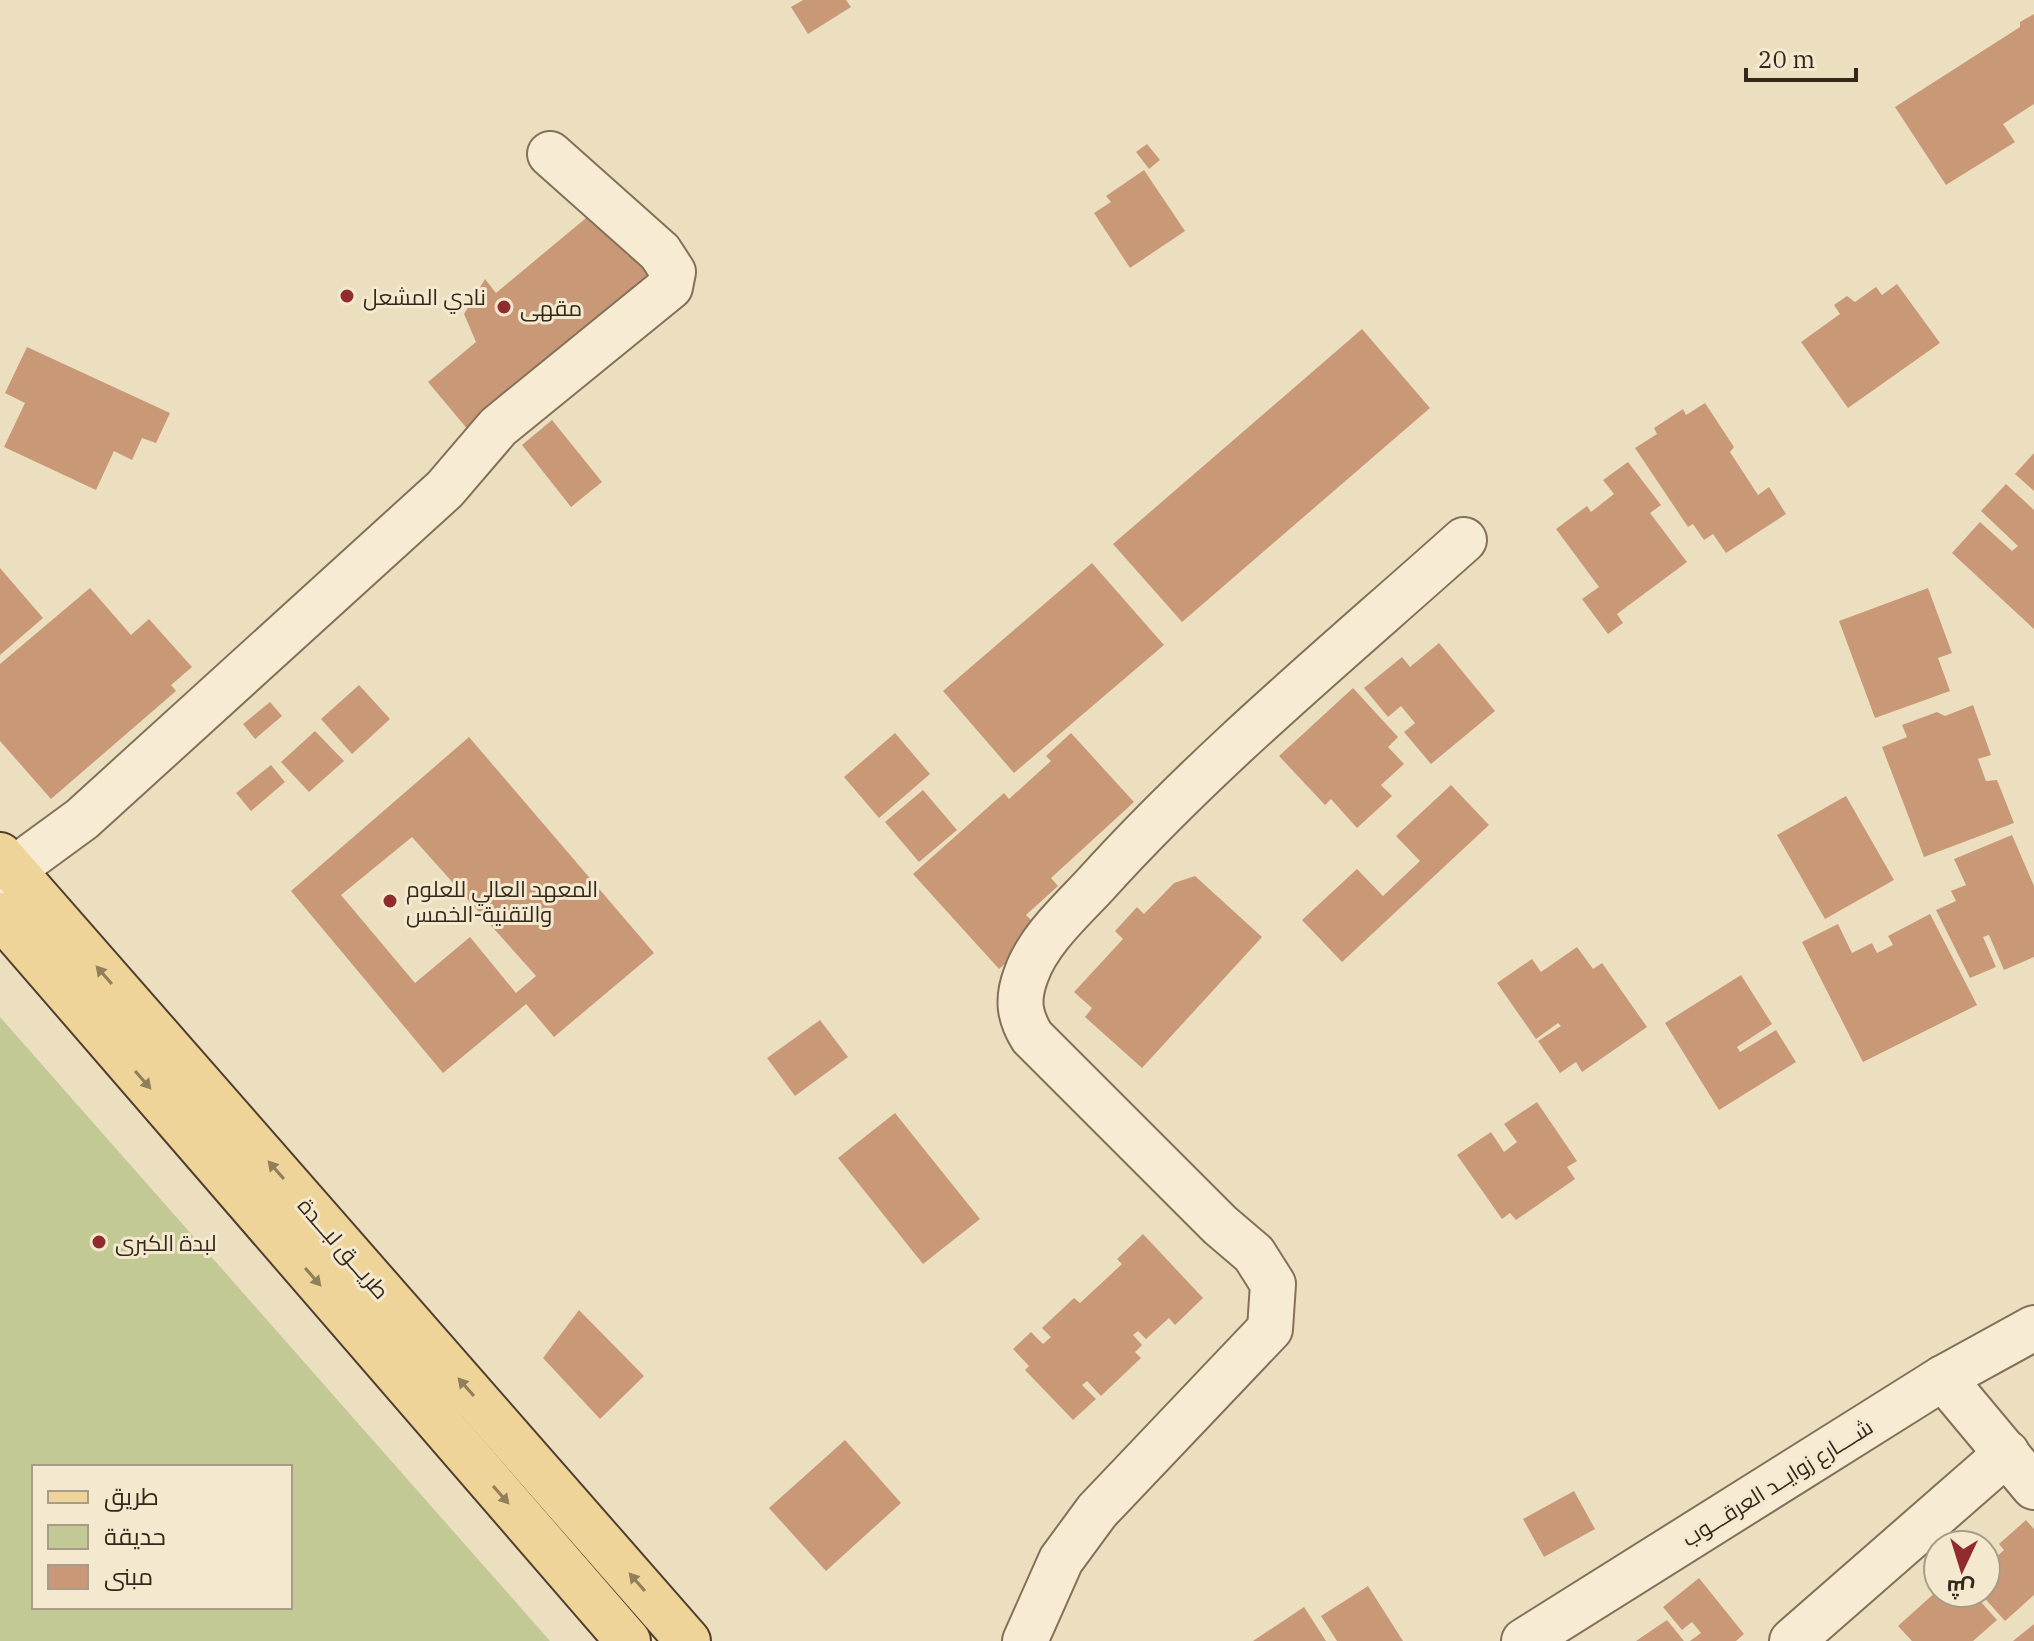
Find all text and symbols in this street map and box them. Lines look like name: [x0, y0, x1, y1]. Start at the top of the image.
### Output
scale bar: [1746, 32, 1856, 82]
text: 20 m: [1758, 43, 1815, 75]
place label: نادي المشعل: [363, 282, 486, 314]
marker: نادي المشعل: [338, 287, 356, 305]
place label: مقهى: [520, 293, 582, 322]
marker: مقهى: [495, 298, 513, 316]
place label: المعهد العالي للعلوم والتقنية-الخمس: [406, 874, 598, 928]
marker: المعهد العالي للعلوم والتقنية-الخمس: [381, 892, 399, 910]
one-way arrow: [96, 965, 114, 984]
one-way arrow: [133, 1071, 151, 1090]
one-way arrow: [268, 1161, 285, 1181]
street label: طريـــق لبـــدة: [292, 1191, 396, 1305]
place label: لبدة الكبرى: [115, 1228, 216, 1257]
marker: لبدة الكبرى: [90, 1233, 108, 1251]
one-way arrow: [303, 1267, 321, 1286]
one-way arrow: [458, 1377, 475, 1397]
street label: شــــارع زوايــد العرقـــوب: [1676, 1411, 1878, 1553]
legend: [32, 1465, 292, 1609]
text: طريق: [104, 1480, 159, 1512]
one-way arrow: [492, 1484, 509, 1504]
text: حديقة: [104, 1520, 166, 1552]
north arrow: [1922, 1529, 2002, 1609]
text: مبنى: [104, 1560, 153, 1592]
one-way arrow: [629, 1572, 647, 1592]
text: ش: [1945, 1574, 1976, 1605]

